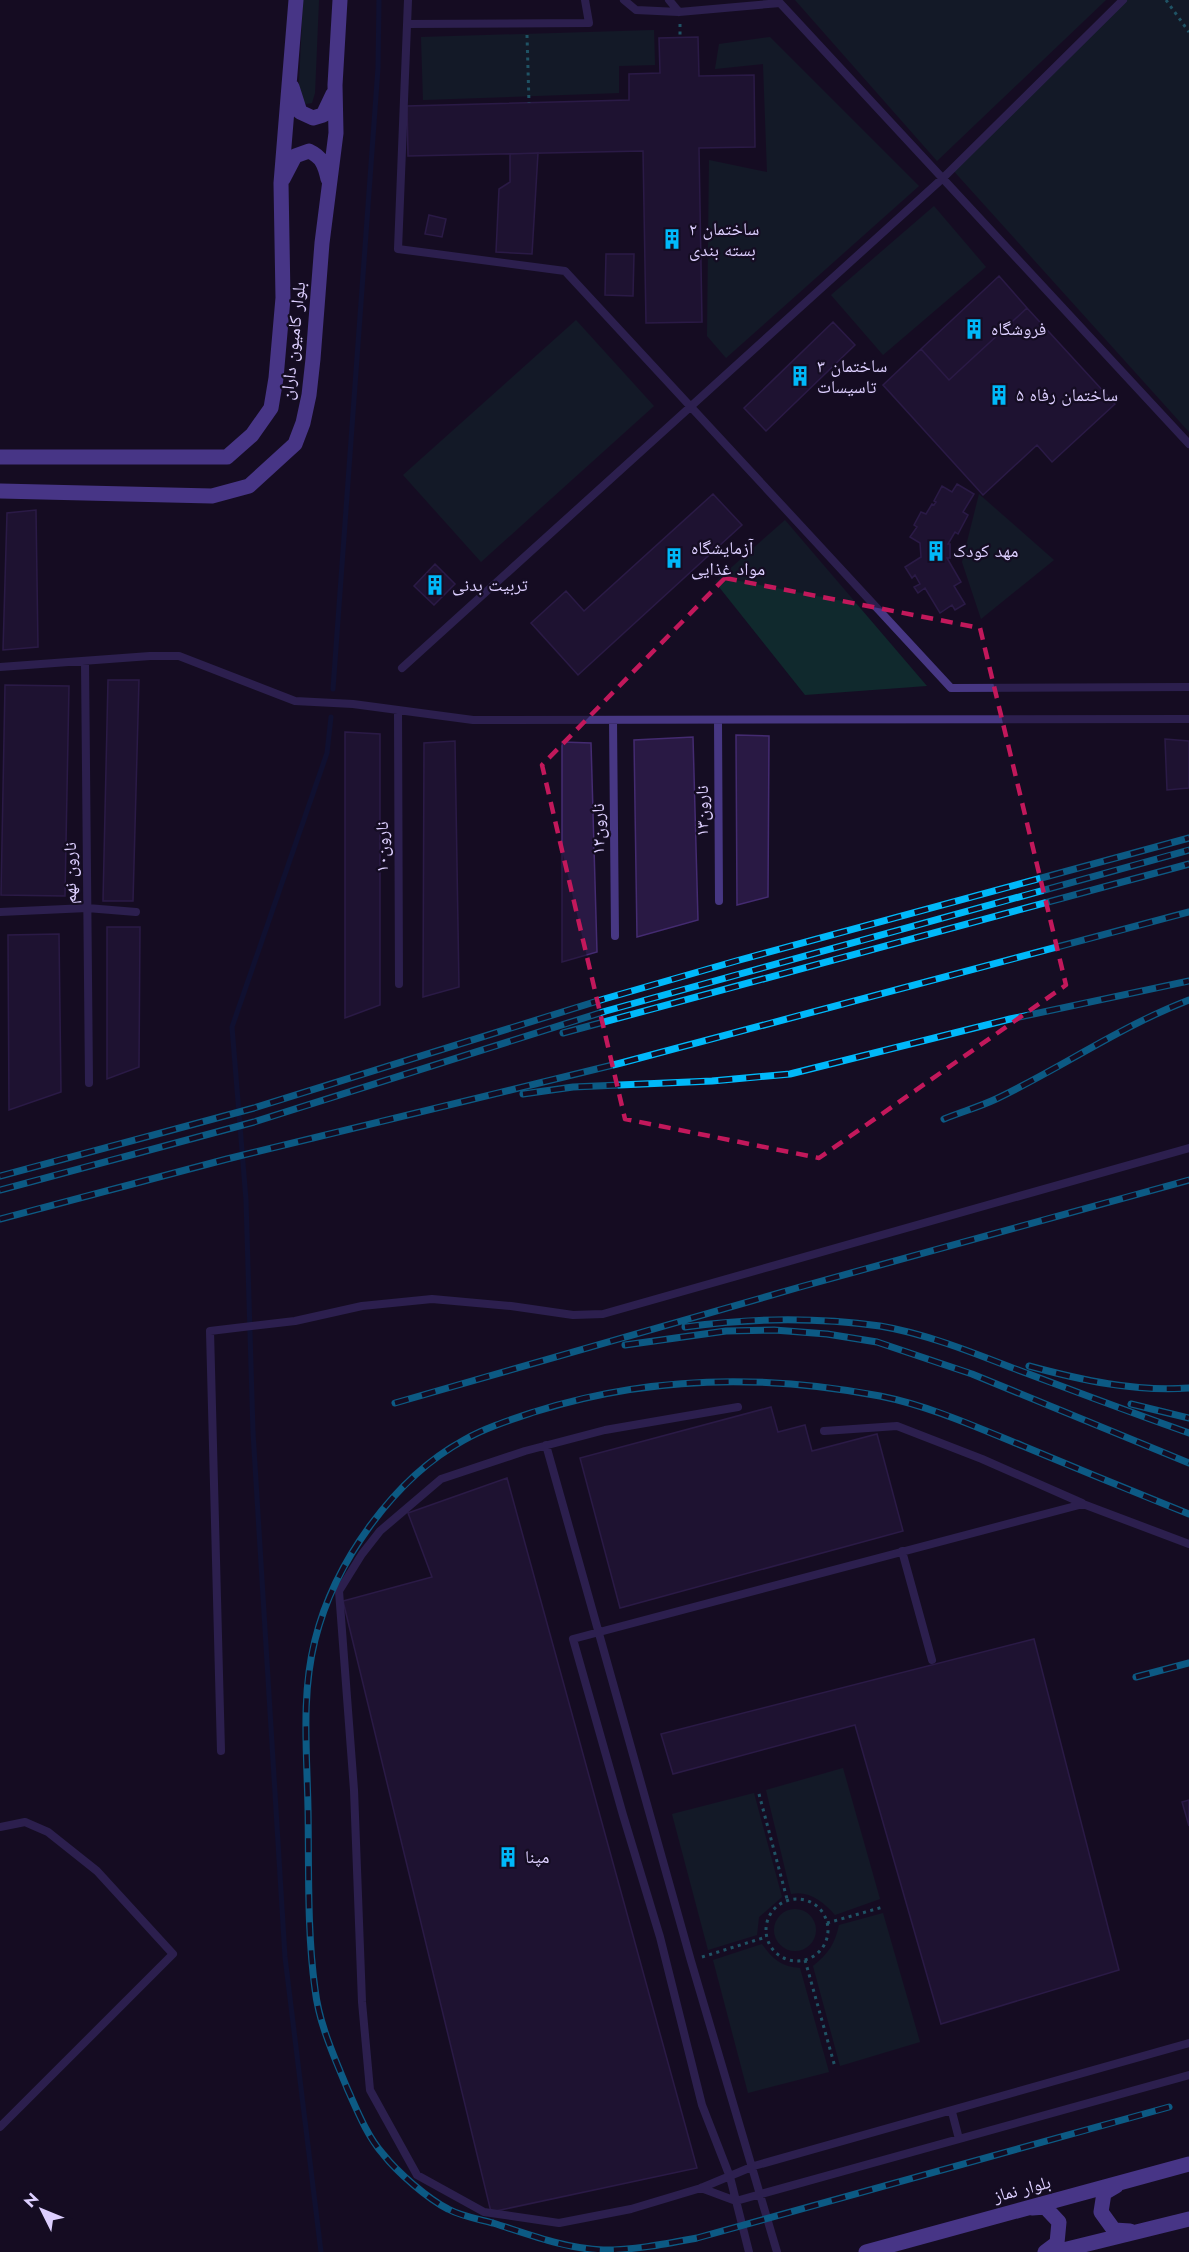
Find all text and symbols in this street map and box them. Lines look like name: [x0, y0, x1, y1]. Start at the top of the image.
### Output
place label: ۲ ساختمان بسته بندی: [689, 216, 759, 263]
building icon: ۲ ساختمان بسته بندی: [660, 227, 684, 251]
street label: بلوار کامیون داران: [274, 280, 312, 402]
place label: فروشگاه: [991, 316, 1046, 342]
building icon: فروشگاه: [962, 317, 986, 341]
place label: ۳ ساختمان تاسیسات: [817, 353, 887, 400]
building icon: ۳ ساختمان تاسیسات: [788, 364, 812, 388]
place label: ۵ ساختمان رفاه: [1016, 382, 1118, 408]
building icon: ۵ ساختمان رفاه: [987, 383, 1011, 407]
place label: آزمایشگاه مواد غذایی: [691, 535, 765, 582]
place label: مهد کودک: [953, 538, 1018, 564]
building icon: مهد کودک: [924, 539, 948, 563]
building icon: آزمایشگاه مواد غذایی: [662, 546, 686, 570]
place label: تربیت بدنی: [452, 572, 528, 598]
building icon: تربیت بدنی: [423, 573, 447, 597]
street label: نارون۱۳: [689, 785, 715, 837]
street label: نارون۱۲: [585, 803, 611, 855]
street label: نارون۱۰: [369, 821, 395, 873]
street label: نارون نهم: [57, 842, 83, 904]
place label: مپنا: [525, 1844, 550, 1870]
building icon: مپنا: [496, 1845, 520, 1869]
street label: بلوار نماز: [990, 2169, 1054, 2209]
north arrow: [12, 2180, 72, 2240]
text: N: [19, 2188, 44, 2213]

